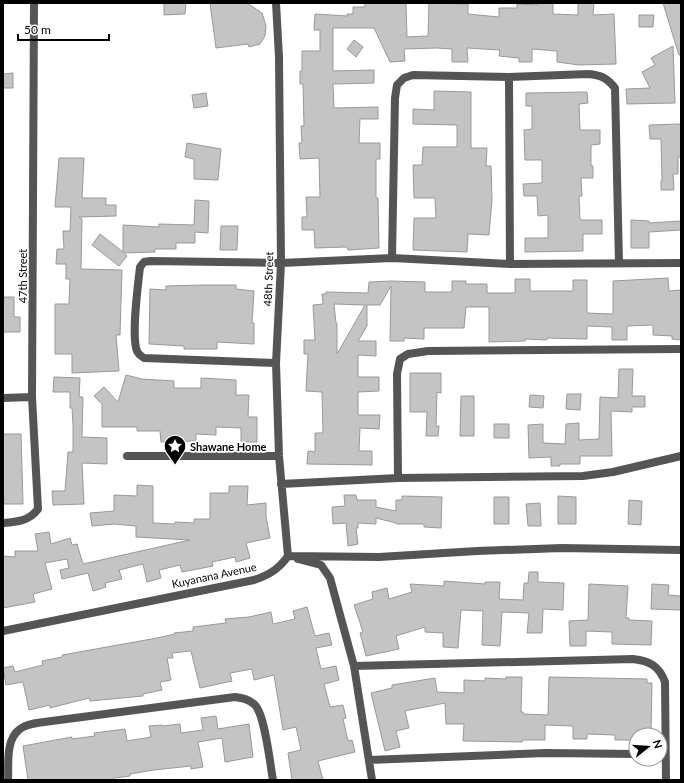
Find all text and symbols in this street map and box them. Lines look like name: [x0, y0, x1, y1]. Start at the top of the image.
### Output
scale bar: [18, 16, 109, 42]
text: 50 m: [24, 22, 51, 37]
street label: 47th Street: [16, 249, 29, 303]
street label: 48th Street: [261, 251, 275, 307]
place icon: Shawane Home: [162, 433, 188, 466]
place label: Shawane Home: [190, 440, 267, 453]
street label: Kuyanana Avenue: [170, 560, 258, 590]
north arrow: [628, 727, 668, 767]
text: N: [651, 738, 665, 750]

